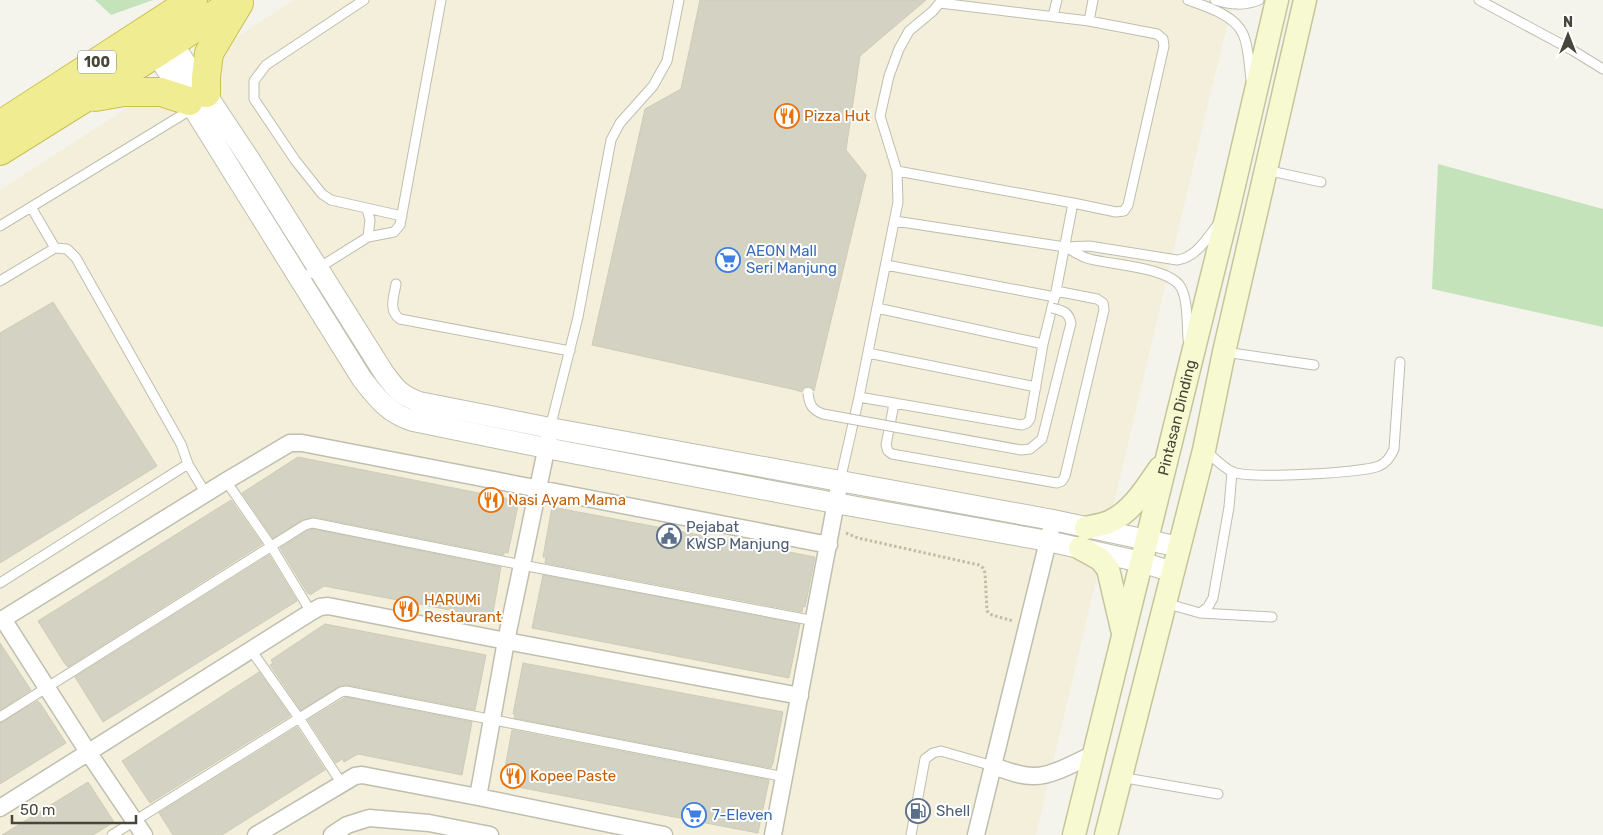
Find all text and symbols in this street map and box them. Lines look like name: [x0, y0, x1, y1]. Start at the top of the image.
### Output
north arrow: [1543, 10, 1593, 60]
text: N: [1563, 14, 1573, 31]
road number: 100: [78, 51, 116, 74]
restaurant icon: Pizza Hut: [774, 103, 800, 129]
place label: Pizza Hut: [804, 107, 870, 125]
place label: AEON Mall Seri Manjung: [746, 242, 837, 277]
supermarket icon: AEON Mall Seri Manjung: [715, 247, 741, 273]
street label: Pintasan Dinding: [1154, 358, 1200, 477]
restaurant icon: Nasi Ayam Mama: [478, 487, 504, 513]
place label: Nasi Ayam Mama: [508, 491, 626, 509]
place label: Pejabat KWSP Manjung: [686, 518, 789, 553]
public building icon: Pejabat KWSP Manjung: [656, 523, 682, 549]
place label: HARUMi Restaurant: [424, 591, 502, 626]
restaurant icon: HARUMi Restaurant: [393, 596, 419, 622]
restaurant icon: Kopee Paste: [500, 763, 526, 789]
place label: Kopee Paste: [530, 767, 616, 785]
scale bar: [12, 792, 136, 824]
fuel station icon: Shell: [905, 798, 931, 824]
text: 50 m: [20, 801, 55, 819]
supermarket icon: 7-Eleven: [681, 802, 707, 828]
place label: Shell: [936, 802, 970, 820]
place label: 7-Eleven: [712, 806, 773, 824]

